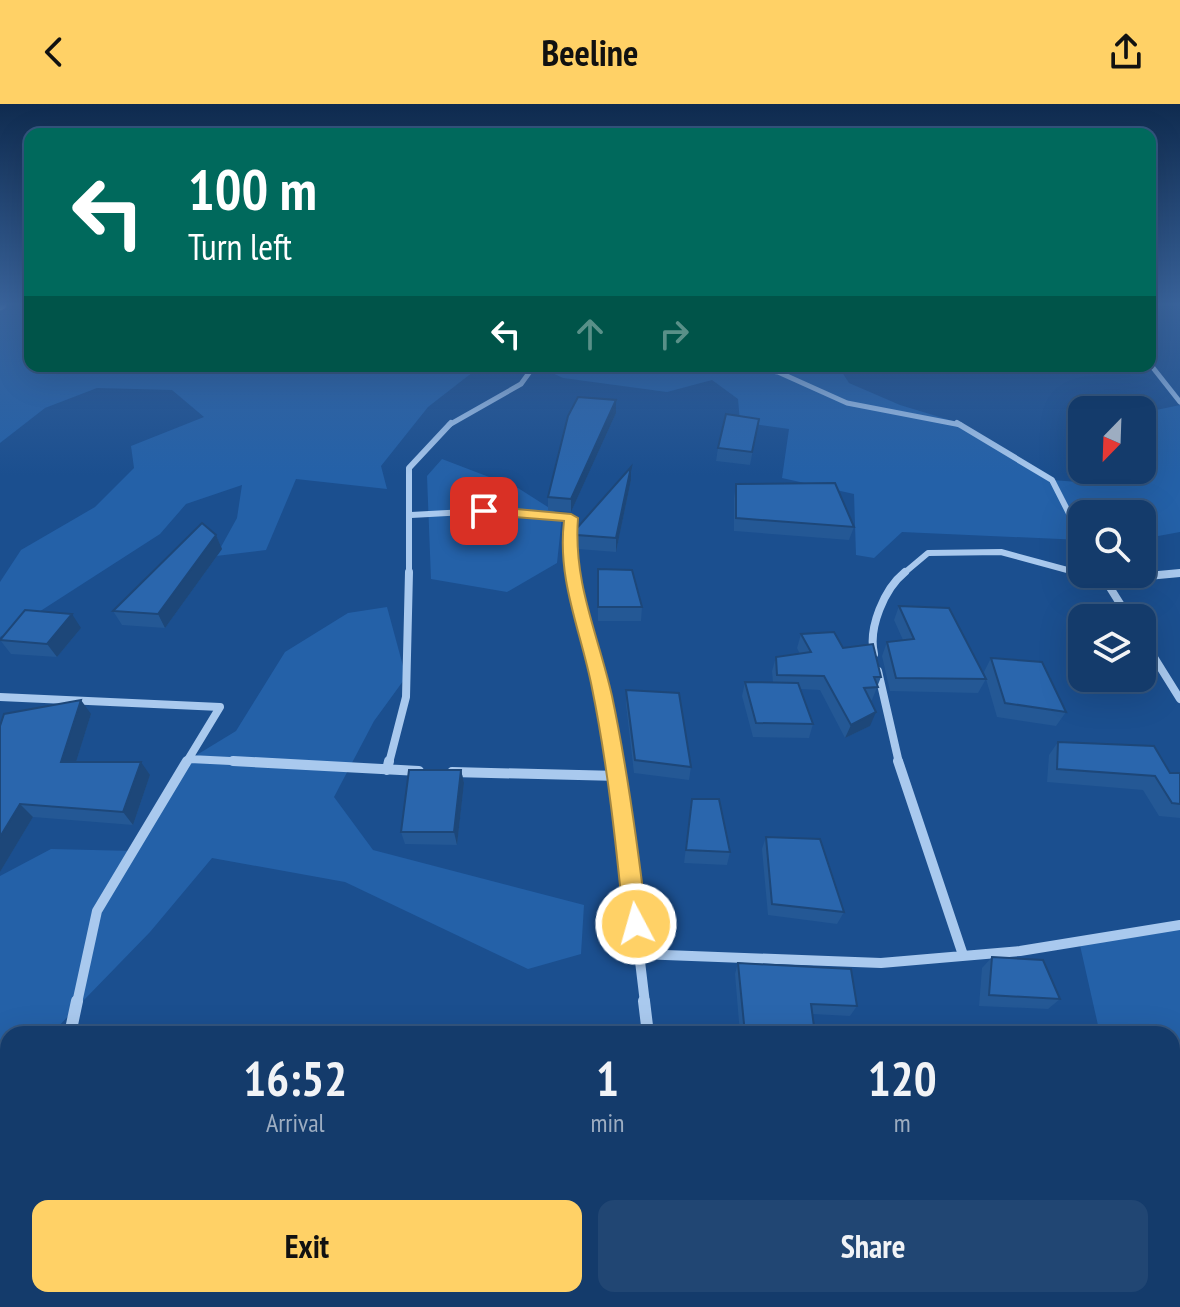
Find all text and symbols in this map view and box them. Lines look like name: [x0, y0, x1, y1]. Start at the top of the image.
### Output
text: Beeline: [542, 29, 638, 76]
icon: back: [32, 30, 76, 74]
icon: share: [1104, 30, 1148, 74]
text: 100 m: [188, 153, 317, 225]
icon: left: [56, 160, 160, 264]
text: Turn left: [188, 223, 292, 270]
icon: left: [484, 312, 528, 356]
icon: ahead: [568, 312, 612, 356]
icon: right: [652, 312, 696, 356]
north arrow: [1068, 396, 1156, 484]
map controls: [1068, 396, 1156, 692]
pin: [450, 477, 518, 545]
icon: arrive: [462, 489, 506, 533]
button: search: [1068, 500, 1156, 588]
button: layers: [1068, 604, 1156, 692]
position arrow: [594, 882, 678, 966]
text: 16:52: [243, 1047, 347, 1109]
text: 1: [596, 1047, 619, 1109]
text: 120: [868, 1047, 937, 1109]
text: Arrival: [266, 1106, 325, 1139]
text: min: [590, 1106, 624, 1139]
text: m: [894, 1106, 911, 1139]
button: Exit: [32, 1200, 582, 1292]
button: Share: [598, 1200, 1148, 1292]

